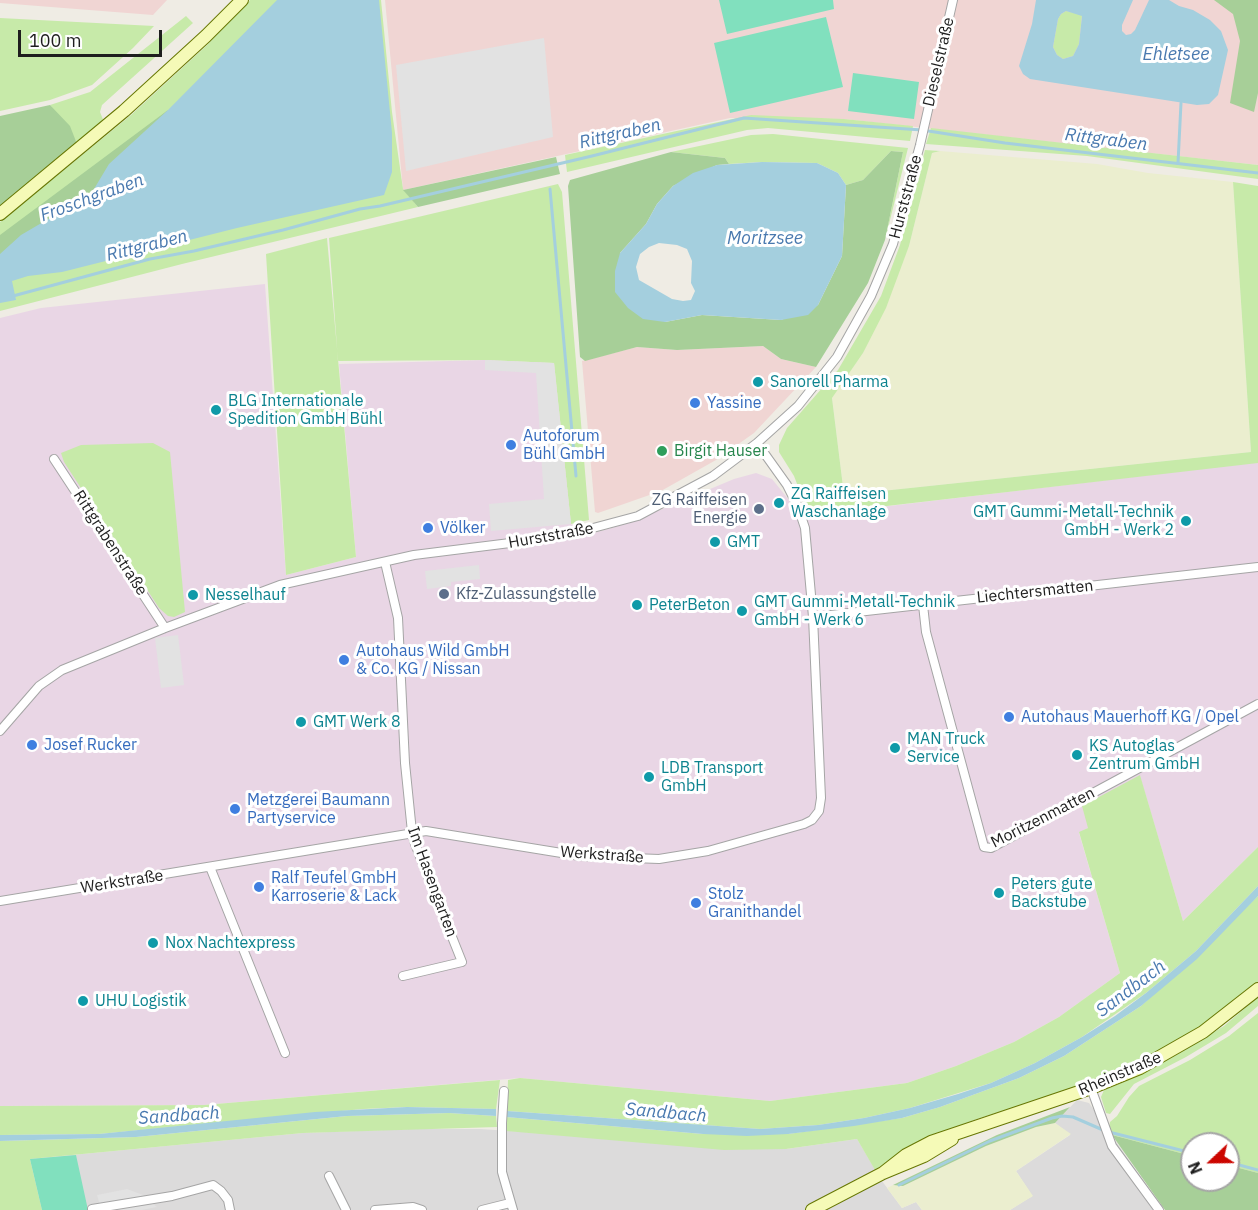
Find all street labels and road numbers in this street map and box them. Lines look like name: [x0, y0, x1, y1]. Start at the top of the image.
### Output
street label: Dieselstraße: [919, 15, 959, 109]
street label: Hurststraße: [886, 153, 926, 241]
street label: Rittgrabenstraße: [69, 487, 151, 599]
street label: Hurststraße: [507, 519, 595, 553]
street label: Liechtersmatten: [976, 576, 1094, 608]
street label: Moritzenmatten: [988, 784, 1098, 852]
street label: Im Hasengarten: [403, 824, 461, 940]
street label: Werkstraße: [560, 843, 644, 867]
street label: Werkstraße: [79, 866, 165, 898]
street label: Rheinstraße: [1076, 1048, 1164, 1100]

